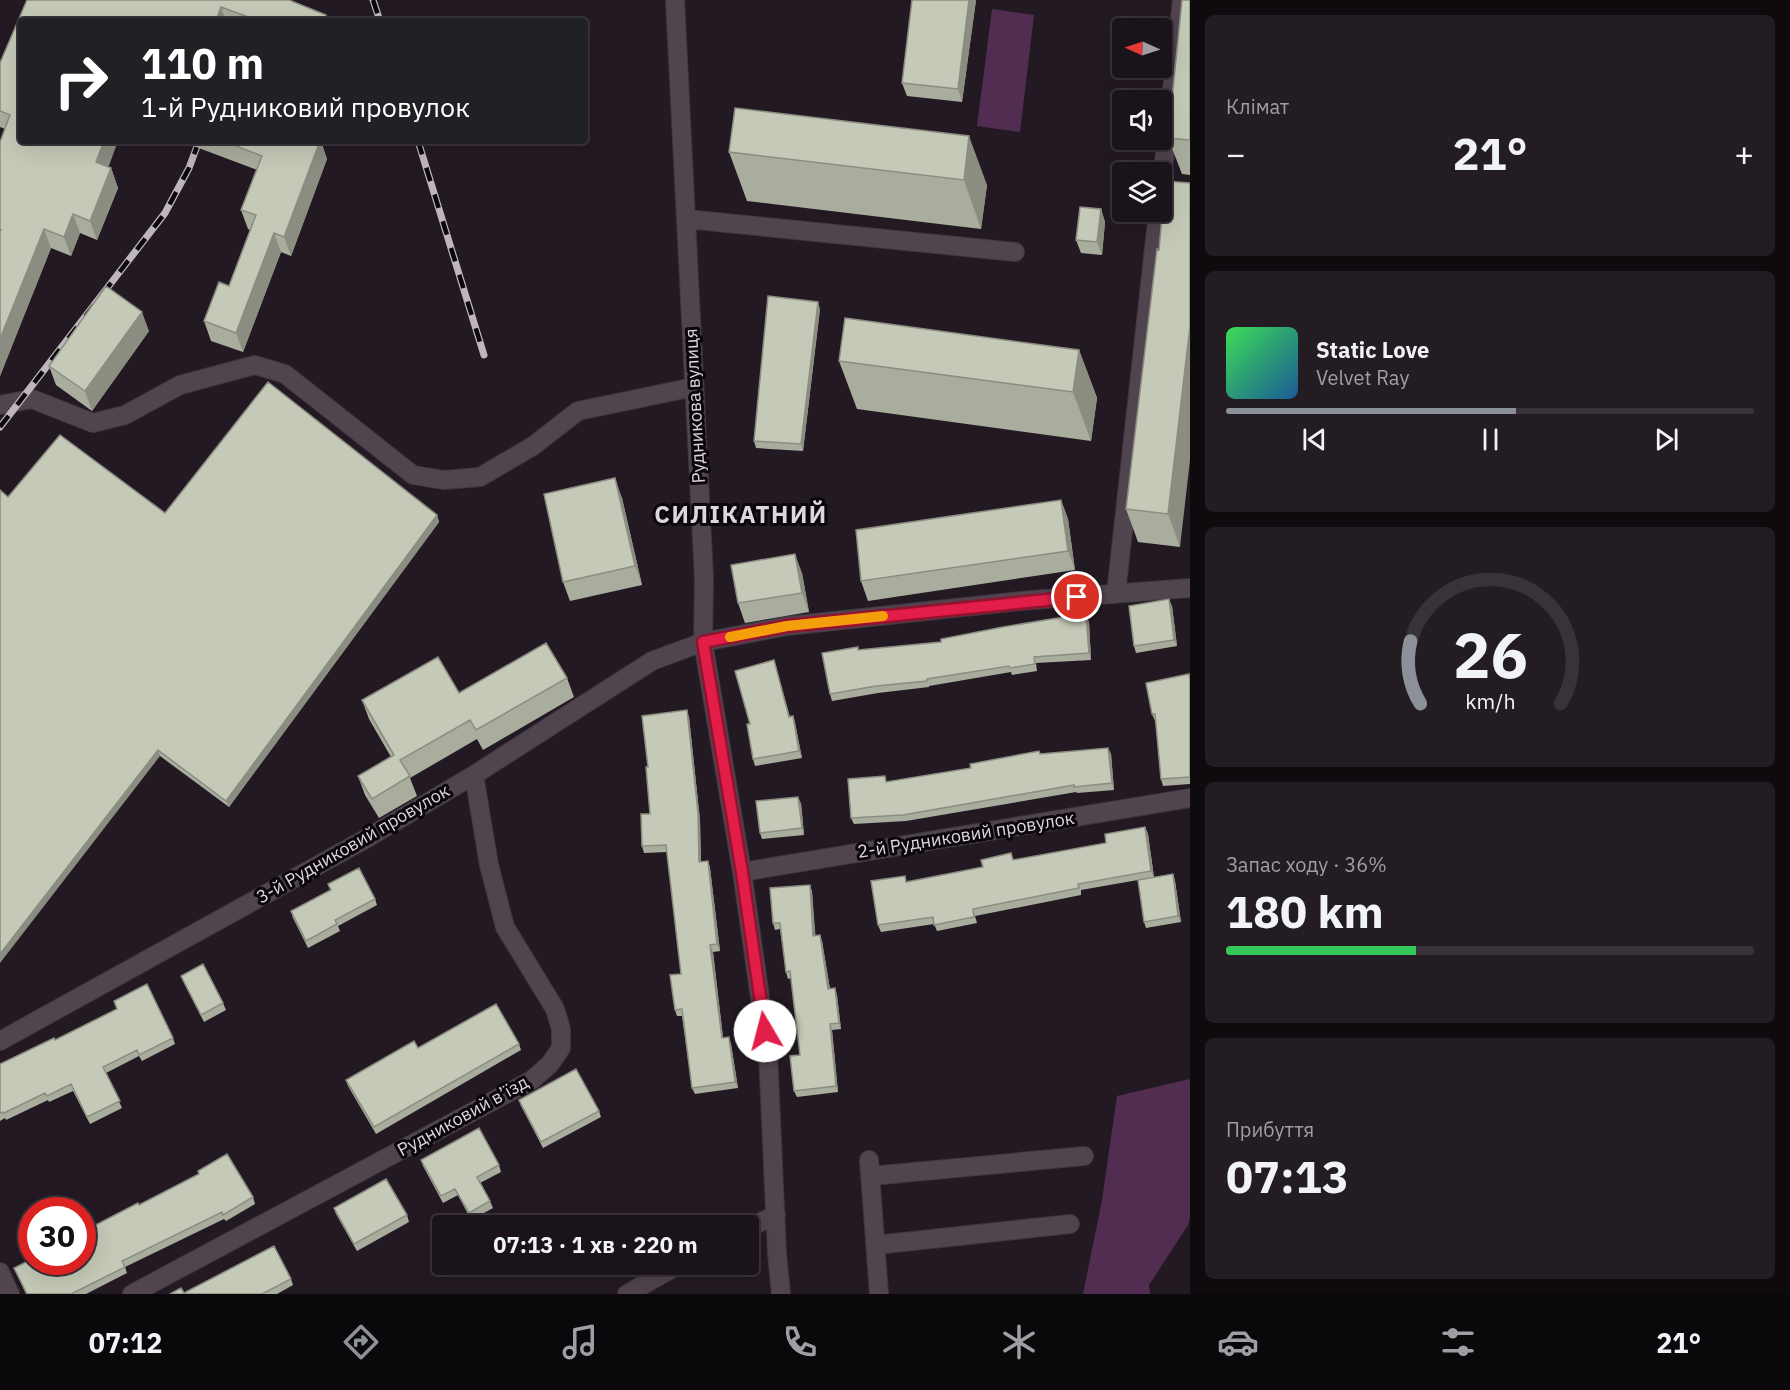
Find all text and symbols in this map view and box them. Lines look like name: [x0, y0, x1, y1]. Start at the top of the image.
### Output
north arrow: [1112, 18, 1172, 78]
map controls: [1112, 18, 1172, 222]
text: 110 m: [141, 36, 264, 91]
icon: right: [42, 42, 120, 120]
text: 1-й Рудниковий провулок: [141, 89, 470, 124]
button: sound: [1112, 90, 1172, 150]
text: Клімат: [1226, 93, 1289, 120]
text: 21°: [1452, 124, 1528, 182]
text: −: [1226, 132, 1246, 175]
text: +: [1734, 132, 1754, 175]
button: layers: [1112, 162, 1172, 222]
street label: Рудникова вулиця: [679, 328, 710, 484]
text: Static Love: [1316, 335, 1429, 364]
text: Velvet Ray: [1316, 364, 1409, 391]
icon: previous: [1298, 423, 1331, 456]
icon: pause: [1474, 423, 1507, 456]
icon: next: [1650, 423, 1683, 456]
district label: СИЛІКАТНИЙ: [654, 498, 828, 530]
pin: [1051, 571, 1102, 622]
icon: arrive: [1060, 580, 1093, 613]
text: 26: [1453, 614, 1527, 695]
text: km/h: [1465, 687, 1515, 715]
street label: 3-й Рудниковий провулок: [252, 779, 454, 908]
street label: 2-й Рудниковий провулок: [856, 806, 1076, 863]
text: Запас ходу · 36%: [1226, 851, 1387, 878]
text: 180 km: [1226, 882, 1384, 940]
position arrow: [733, 999, 797, 1063]
street label: Рудниковий в’їзд: [393, 1070, 533, 1161]
text: Прибуття: [1226, 1116, 1314, 1143]
text: 07:13: [1226, 1147, 1349, 1205]
speed limit sign: 30: [18, 1197, 96, 1275]
text: 07:13 · 1 хв · 220 m: [493, 1230, 698, 1259]
icon: directions: [340, 1321, 382, 1363]
icon: music: [559, 1321, 601, 1363]
icon: phone: [779, 1321, 821, 1363]
icon: climate: [998, 1321, 1040, 1363]
icon: car: [1217, 1321, 1259, 1363]
icon: filters: [1437, 1321, 1479, 1363]
text: 07:12: [89, 1325, 162, 1360]
text: 21°: [1656, 1325, 1701, 1360]

